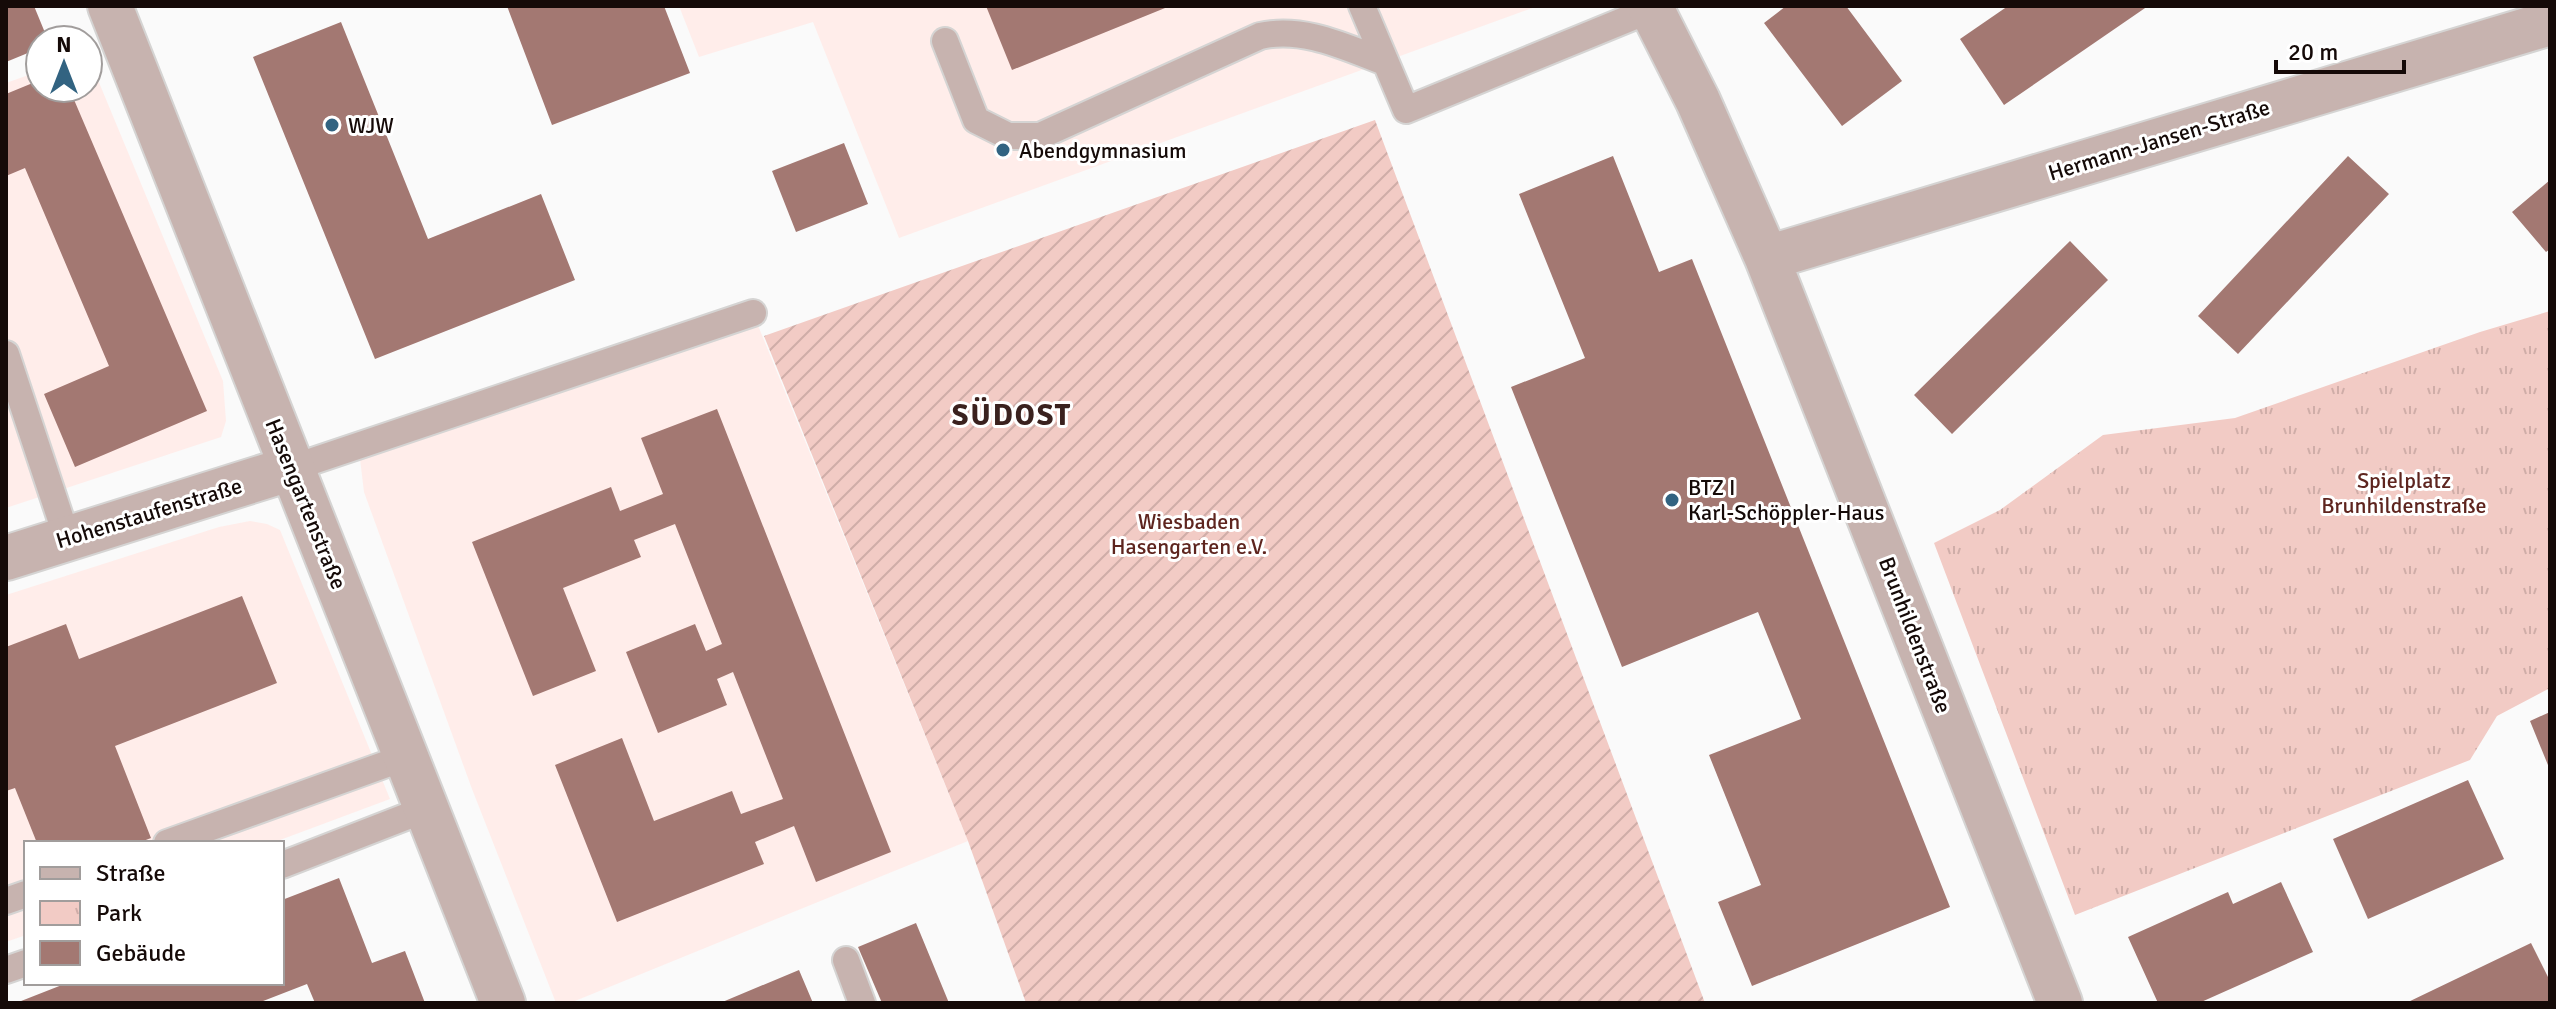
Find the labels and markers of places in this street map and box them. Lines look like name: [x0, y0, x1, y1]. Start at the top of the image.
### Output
place label: WJW: [348, 112, 394, 139]
marker: WJW: [323, 116, 341, 134]
place label: Abendgymnasium: [1019, 137, 1187, 164]
marker: Abendgymnasium: [994, 141, 1012, 159]
place label: BTZ I Karl-Schöppler-Haus: [1688, 474, 1884, 526]
marker: BTZ I Karl-Schöppler-Haus: [1663, 491, 1681, 509]

